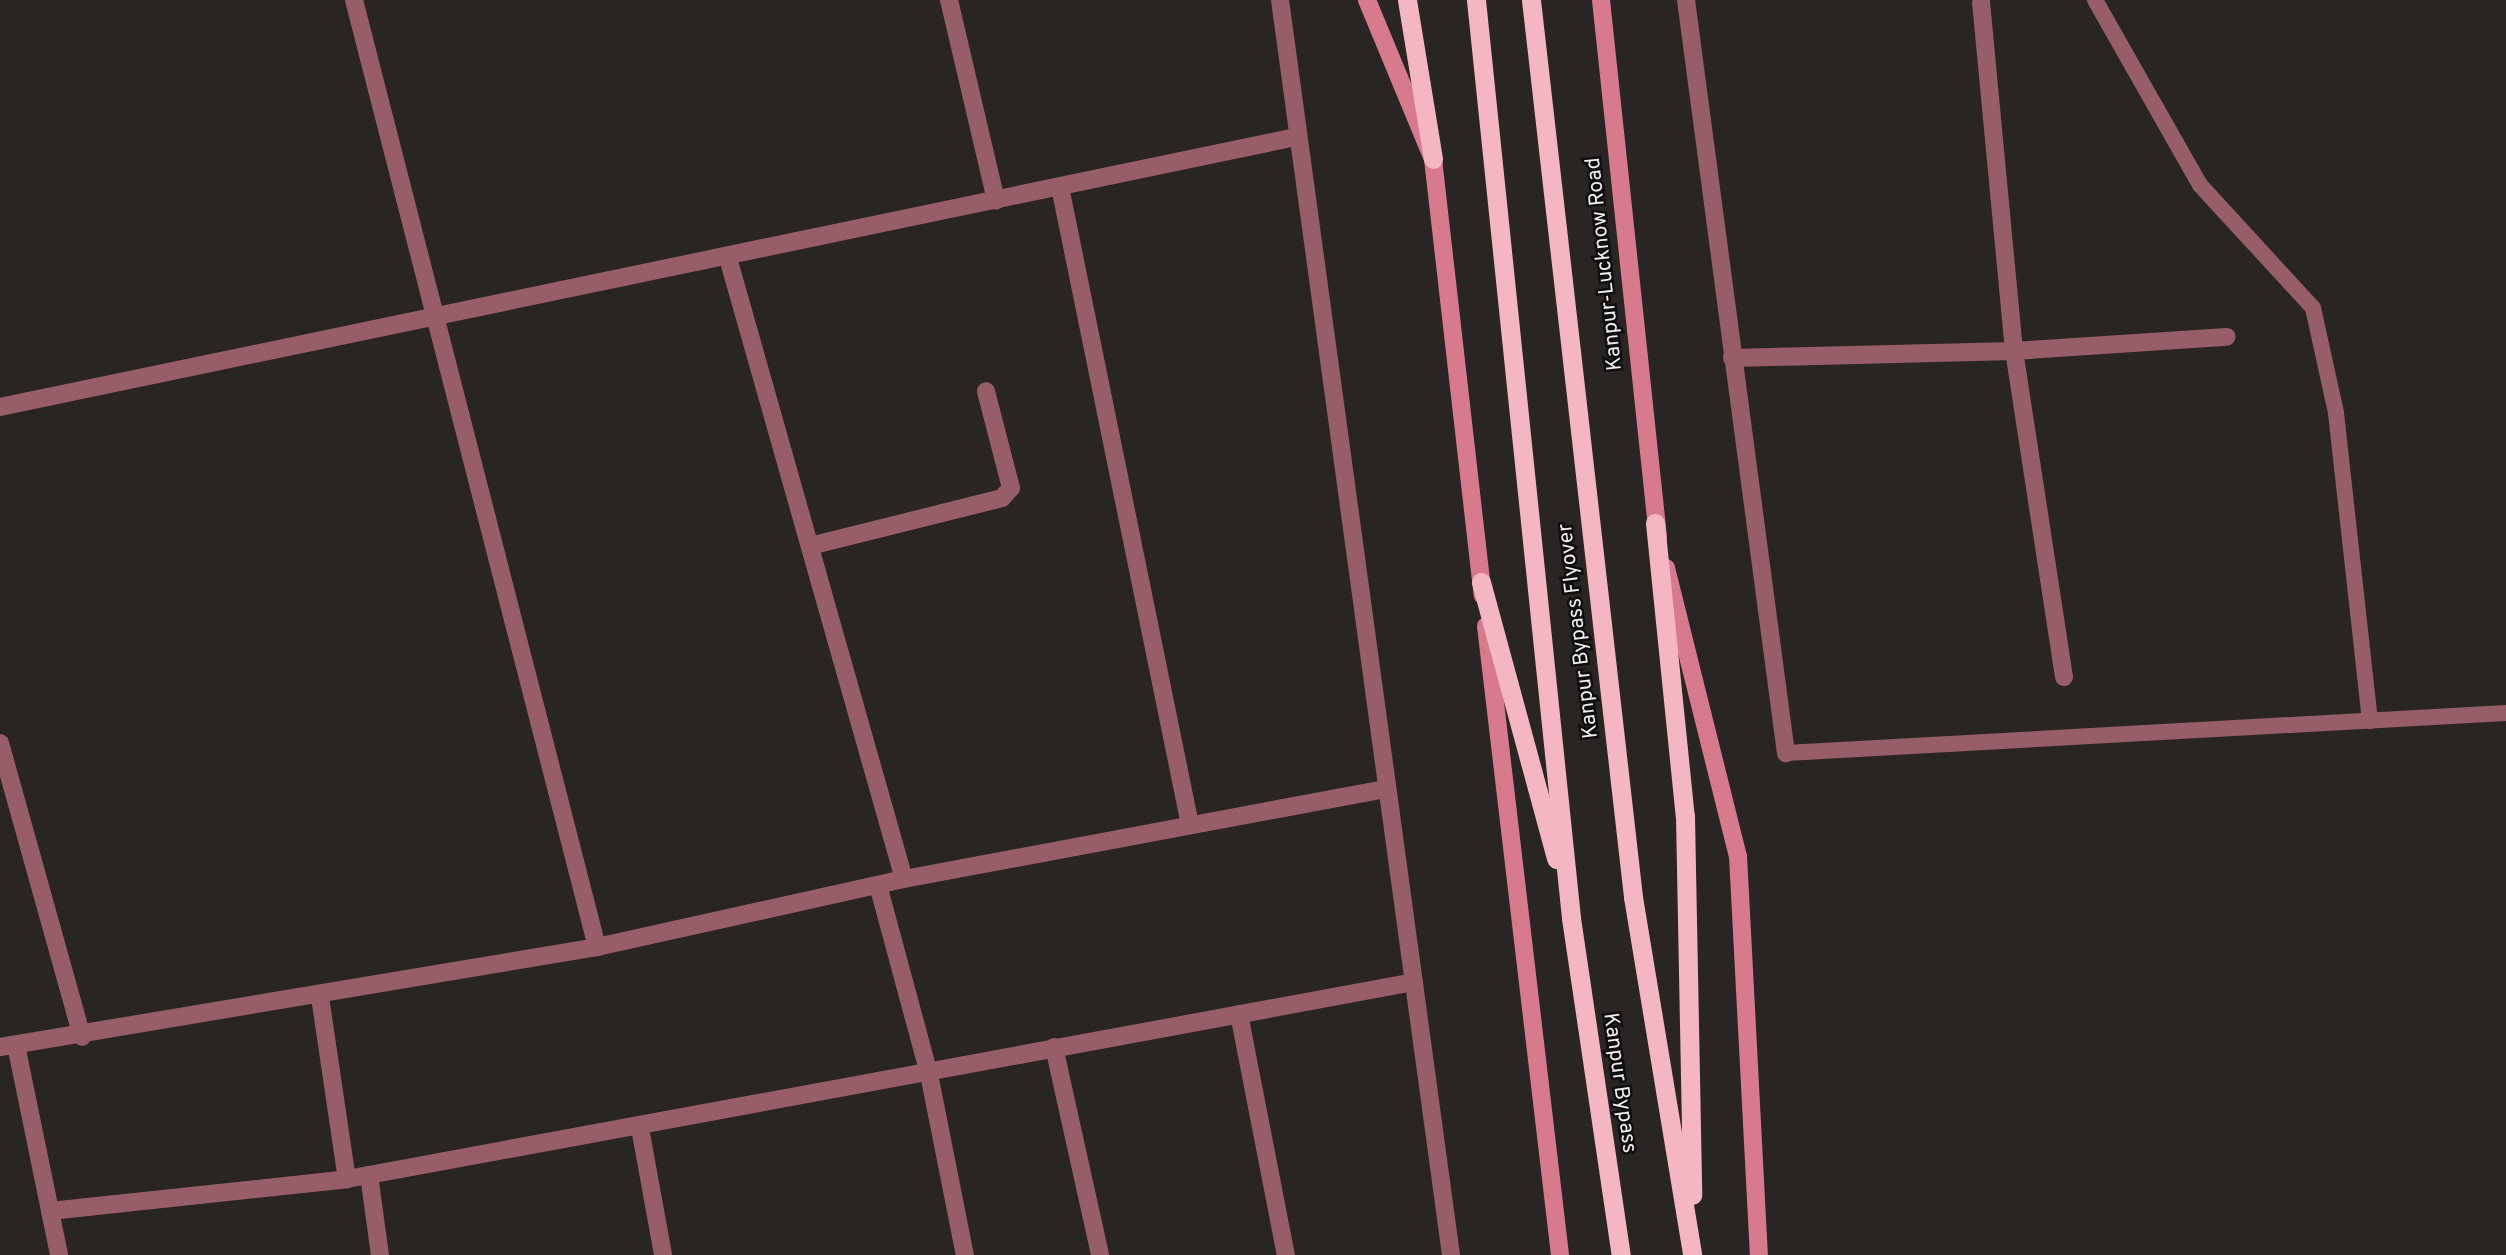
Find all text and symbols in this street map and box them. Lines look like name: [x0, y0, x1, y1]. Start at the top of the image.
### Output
street label: Kanpur-Lucknow Road: [1581, 156, 1629, 372]
street label: Kanpur Bypass Flyover: [1553, 522, 1605, 740]
street label: Kanpur Bypass: [1597, 1011, 1641, 1155]

